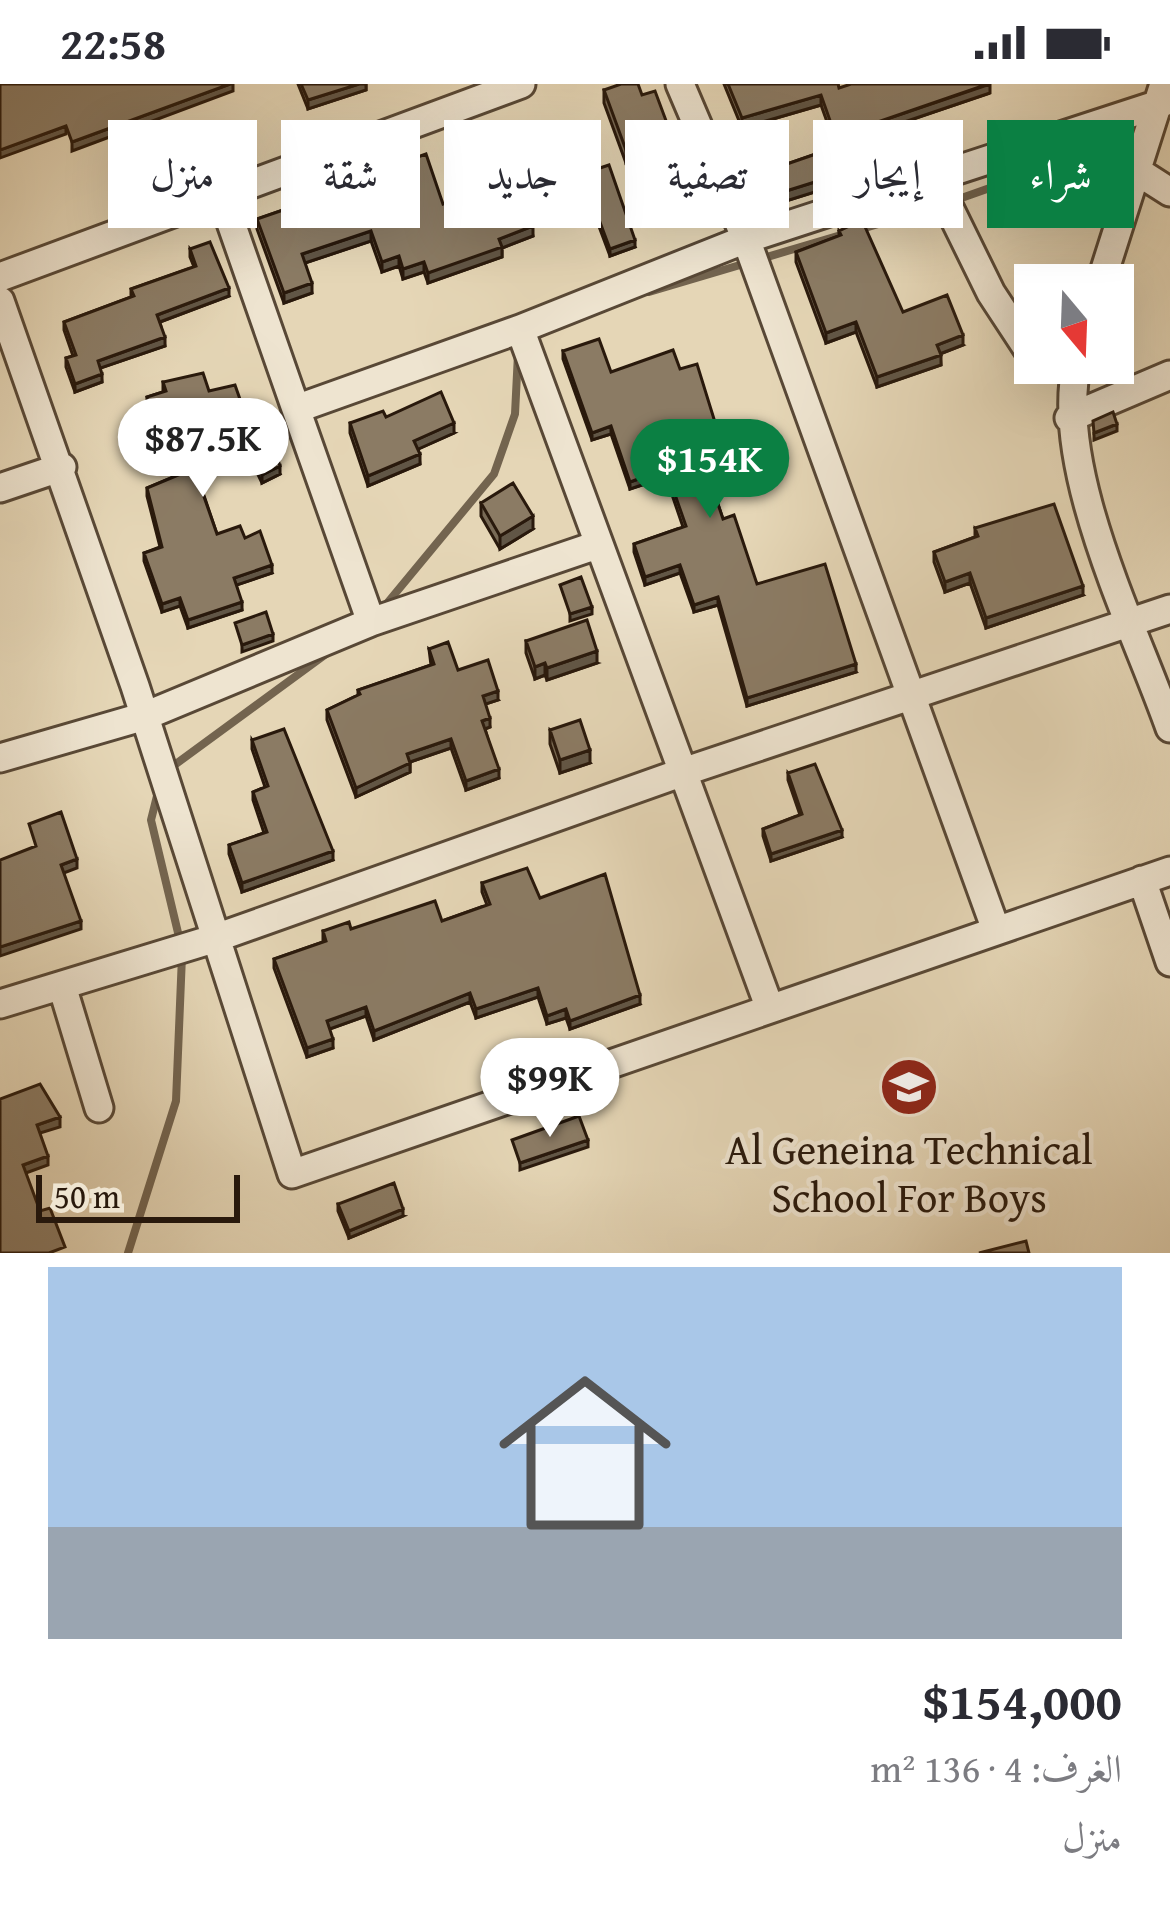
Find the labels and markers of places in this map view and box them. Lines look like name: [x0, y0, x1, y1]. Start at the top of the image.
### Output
pin: $87.5K: [105, 398, 301, 500]
pin: $154K: [626, 419, 794, 521]
pin: $99K: [479, 1038, 621, 1140]
school or university icon: Al Geneina Technical School For Boys: [878, 1056, 940, 1118]
place label: Al Geneina Technical School For Boys: [725, 1118, 1093, 1227]

